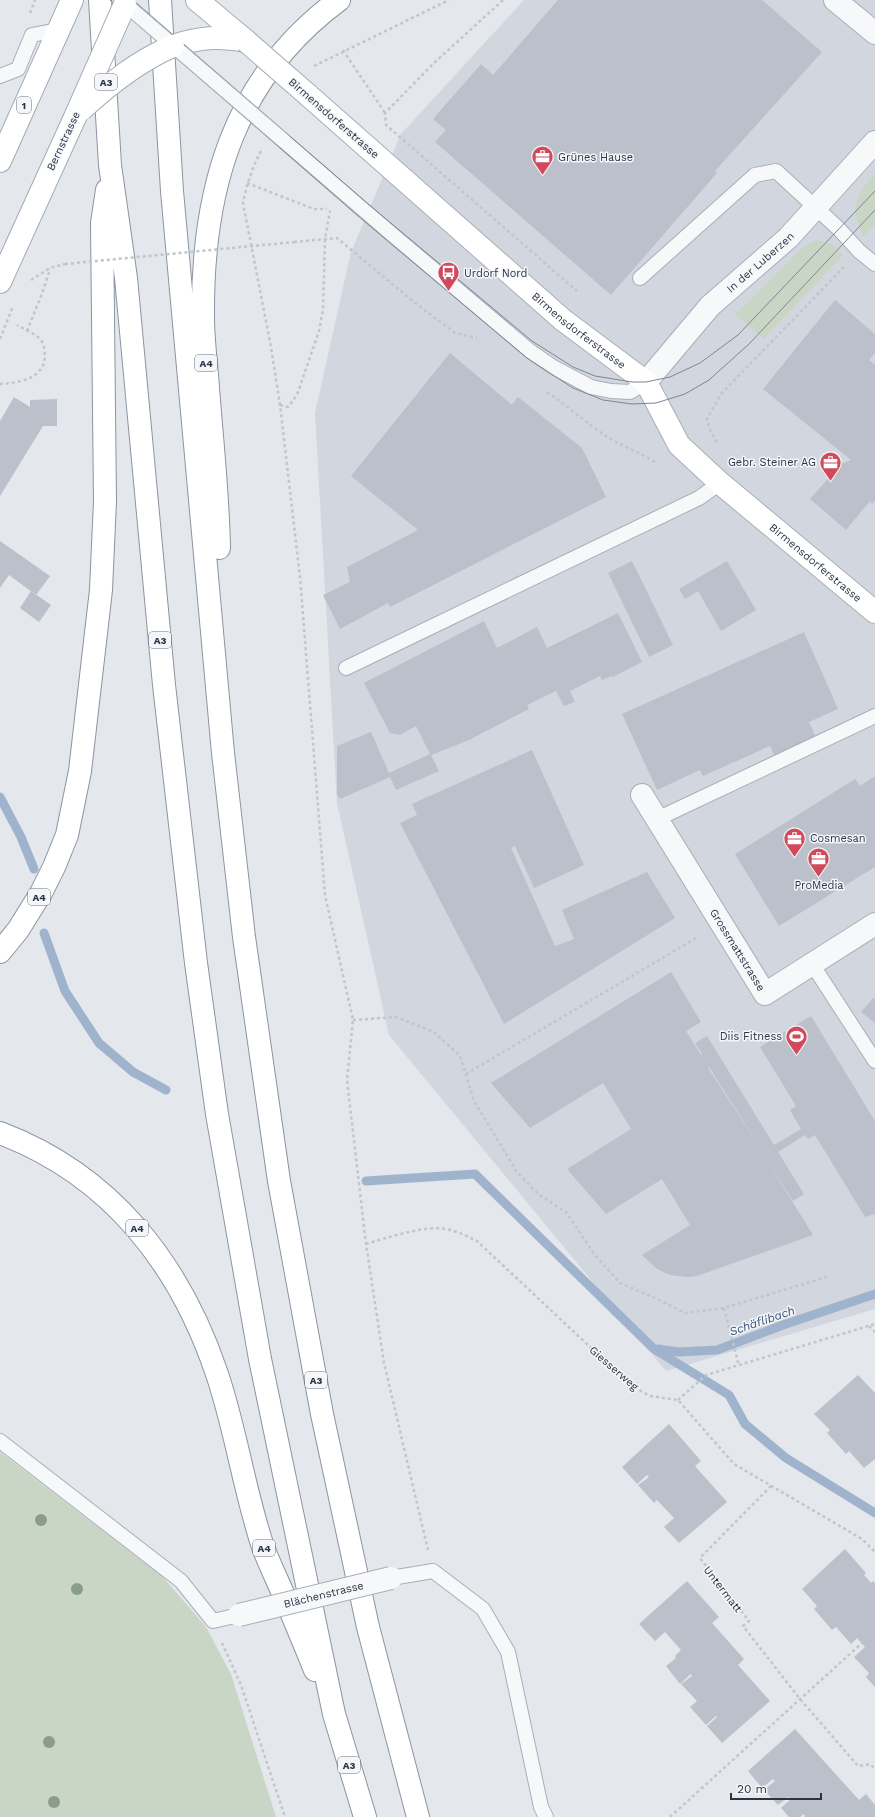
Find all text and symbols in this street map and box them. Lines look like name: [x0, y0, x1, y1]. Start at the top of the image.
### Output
road number: A3: [95, 74, 117, 90]
street label: Birmensdorferstrasse: [286, 76, 382, 161]
road number: 1: [17, 97, 31, 113]
street label: Bernstrasse: [44, 110, 83, 173]
office icon: Grünes Hause: [530, 144, 556, 177]
place label: Grünes Hause: [558, 151, 633, 164]
street label: In der Luberzen: [724, 230, 797, 295]
bus stop icon: Urdorf Nord: [436, 260, 462, 293]
place label: Urdorf Nord: [464, 267, 527, 280]
street label: Birmensdorferstrasse: [529, 290, 628, 372]
road number: A4: [195, 355, 217, 371]
office icon: Gebr. Steiner AG: [818, 449, 844, 482]
place label: Gebr. Steiner AG: [728, 456, 816, 469]
street label: Birmensdorferstrasse: [767, 521, 864, 605]
road number: A3: [149, 632, 171, 648]
office icon: Cosmesan: [781, 825, 807, 858]
place label: Cosmesan: [810, 832, 866, 845]
office icon: ProMedia: [806, 846, 832, 879]
place label: ProMedia: [794, 879, 844, 892]
road number: A4: [28, 889, 50, 905]
street label: Grossmattstrasse: [707, 906, 768, 994]
sports icon: Diis Fitness: [784, 1023, 810, 1056]
place label: Diis Fitness: [720, 1030, 782, 1043]
road number: A4: [126, 1220, 148, 1236]
water label: Schäflibach: [727, 1303, 797, 1339]
street label: Giesserweg: [586, 1343, 641, 1393]
road number: A3: [305, 1372, 327, 1388]
road number: A4: [253, 1540, 275, 1556]
street label: Untermatt: [701, 1564, 745, 1615]
street label: Blächenstrasse: [282, 1579, 365, 1611]
road number: A3: [338, 1757, 360, 1773]
scale bar: [731, 1775, 821, 1801]
text: 20 m: [737, 1782, 767, 1796]

